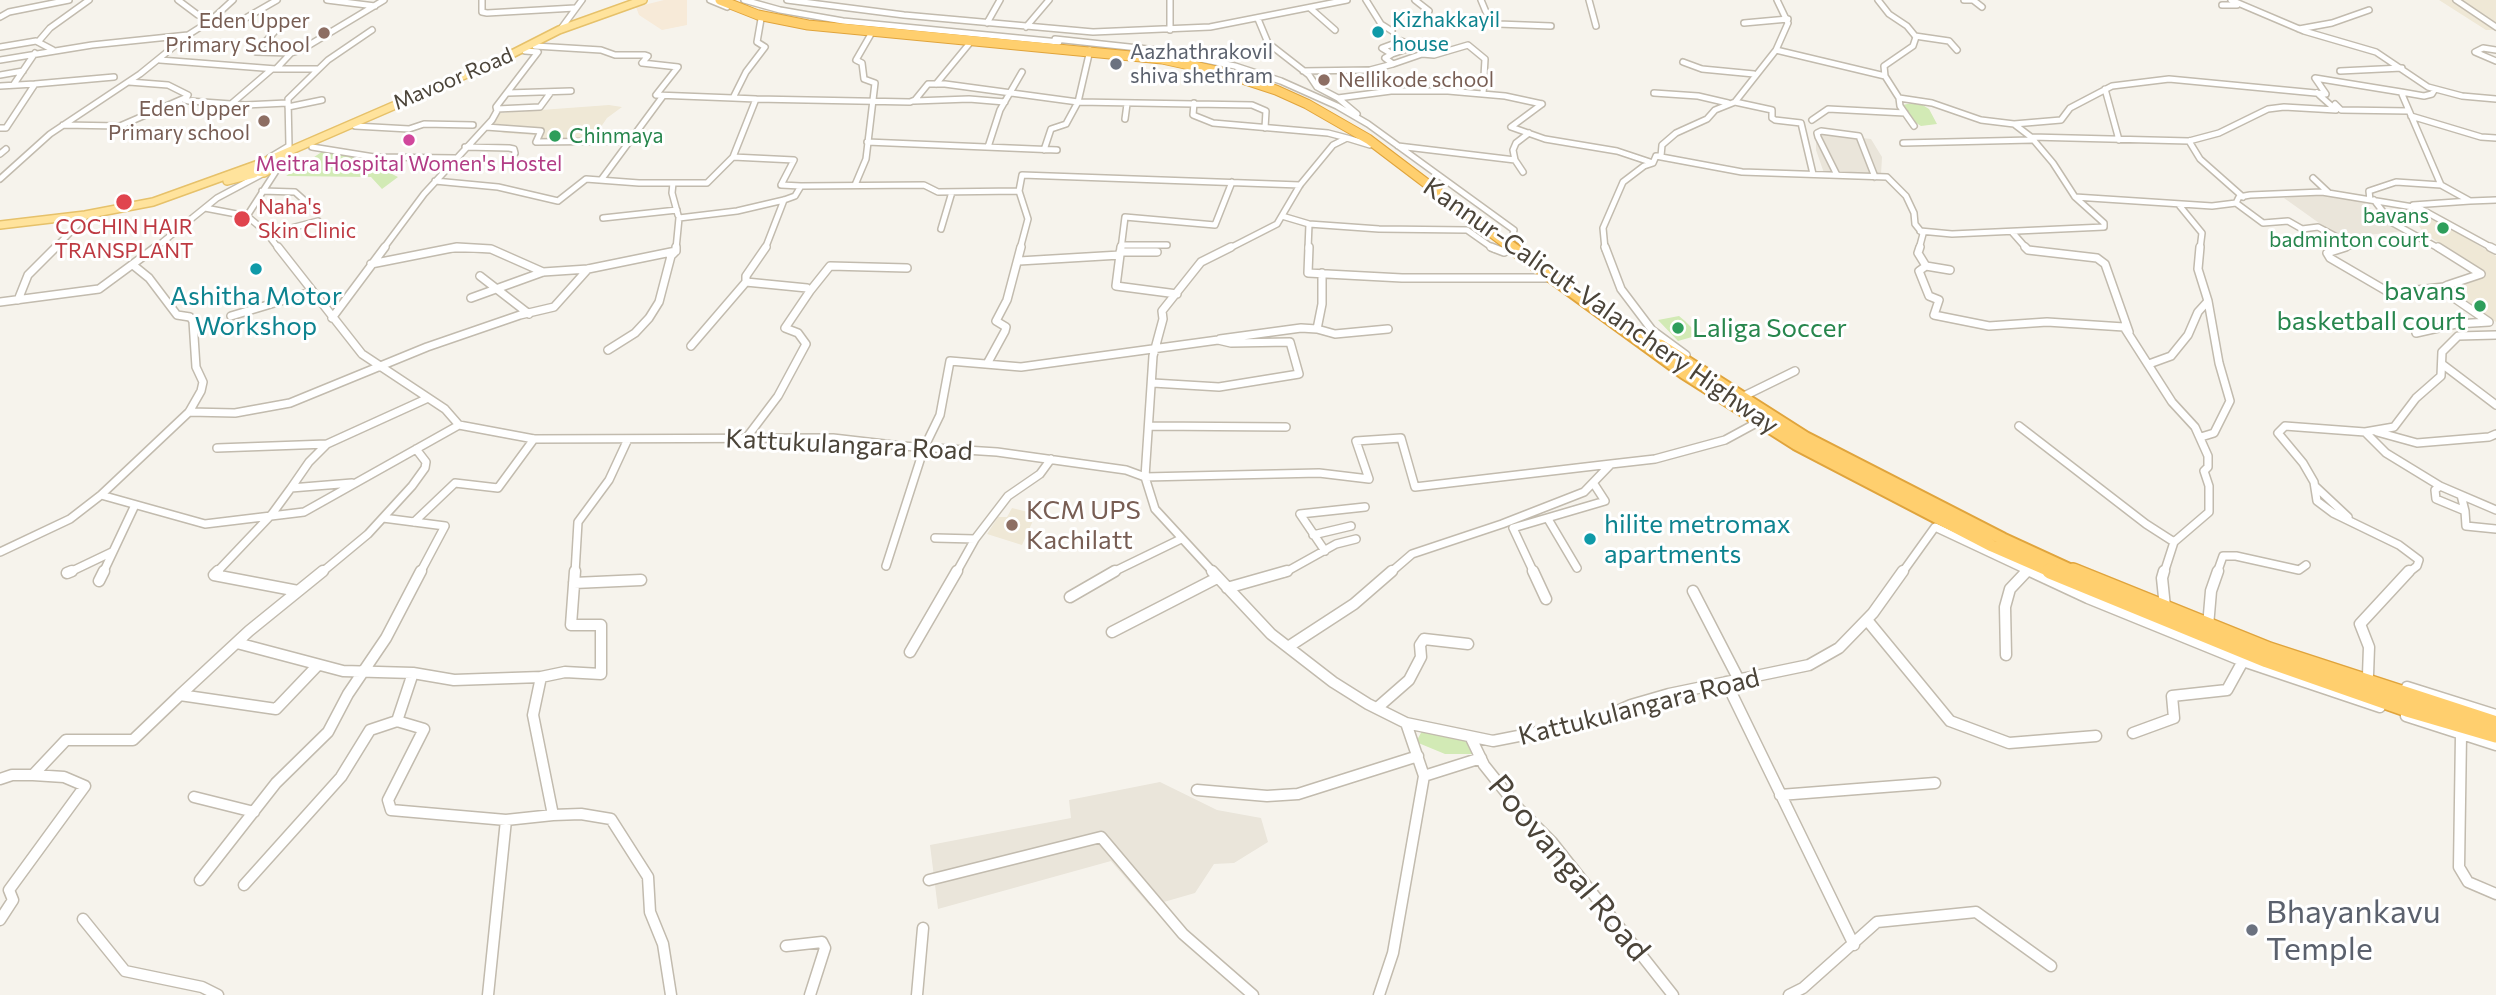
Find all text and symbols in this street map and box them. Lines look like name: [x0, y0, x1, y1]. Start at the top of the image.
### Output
place label: Kizhakkayil house: [1392, 7, 1500, 57]
place label: Eden Upper Primary School: [165, 8, 310, 58]
marker: Kizhakkayil house: [1370, 24, 1386, 40]
marker: Eden Upper Primary School: [316, 25, 332, 41]
place label: Aazhathrakovil shiva shethram: [1130, 39, 1273, 89]
street label: Mavoor Road: [389, 42, 517, 116]
marker: Aazhathrakovil shiva shethram: [1108, 56, 1124, 72]
place label: Nellikode school: [1338, 67, 1494, 93]
marker: Nellikode school: [1316, 72, 1332, 88]
place label: Eden Upper Primary school: [108, 96, 250, 146]
marker: Eden Upper Primary school: [256, 113, 272, 129]
place label: Chinmaya: [569, 123, 664, 149]
marker: Chinmaya: [547, 128, 563, 144]
marker: Meitra Hospital Women's Hostel: [401, 132, 417, 148]
place label: Meitra Hospital Women's Hostel: [256, 151, 562, 177]
street label: Kannur-Calicut-Valanchery Highway: [1417, 171, 1785, 441]
marker: COCHIN HAIR TRANSPLANT: [114, 192, 134, 212]
place label: Naha's Skin Clinic: [258, 194, 356, 244]
place label: bavans badminton court: [2269, 203, 2429, 253]
marker: Naha's Skin Clinic: [232, 209, 252, 229]
place label: COCHIN HAIR TRANSPLANT: [54, 214, 194, 264]
marker: bavans badminton court: [2435, 220, 2451, 236]
marker: Ashitha Motor Workshop: [248, 261, 264, 277]
place label: bavans basketball court: [2276, 275, 2466, 336]
place label: Ashitha Motor Workshop: [170, 280, 342, 342]
marker: bavans basketball court: [2472, 298, 2488, 314]
place label: Laliga Soccer: [1692, 312, 1847, 344]
marker: Laliga Soccer: [1670, 320, 1686, 336]
street label: Kattukulangara Road: [725, 423, 973, 467]
place label: KCM UPS Kachilatt: [1026, 494, 1141, 556]
place label: hilite metromax apartments: [1604, 508, 1790, 570]
marker: KCM UPS Kachilatt: [1004, 517, 1020, 533]
marker: hilite metromax apartments: [1582, 531, 1598, 547]
street label: Kattukulangara Road: [1515, 662, 1763, 752]
street label: Poovangal Road: [1480, 767, 1658, 969]
place label: Bhayankavu Temple: [2266, 893, 2441, 968]
marker: Bhayankavu Temple: [2244, 922, 2260, 938]

